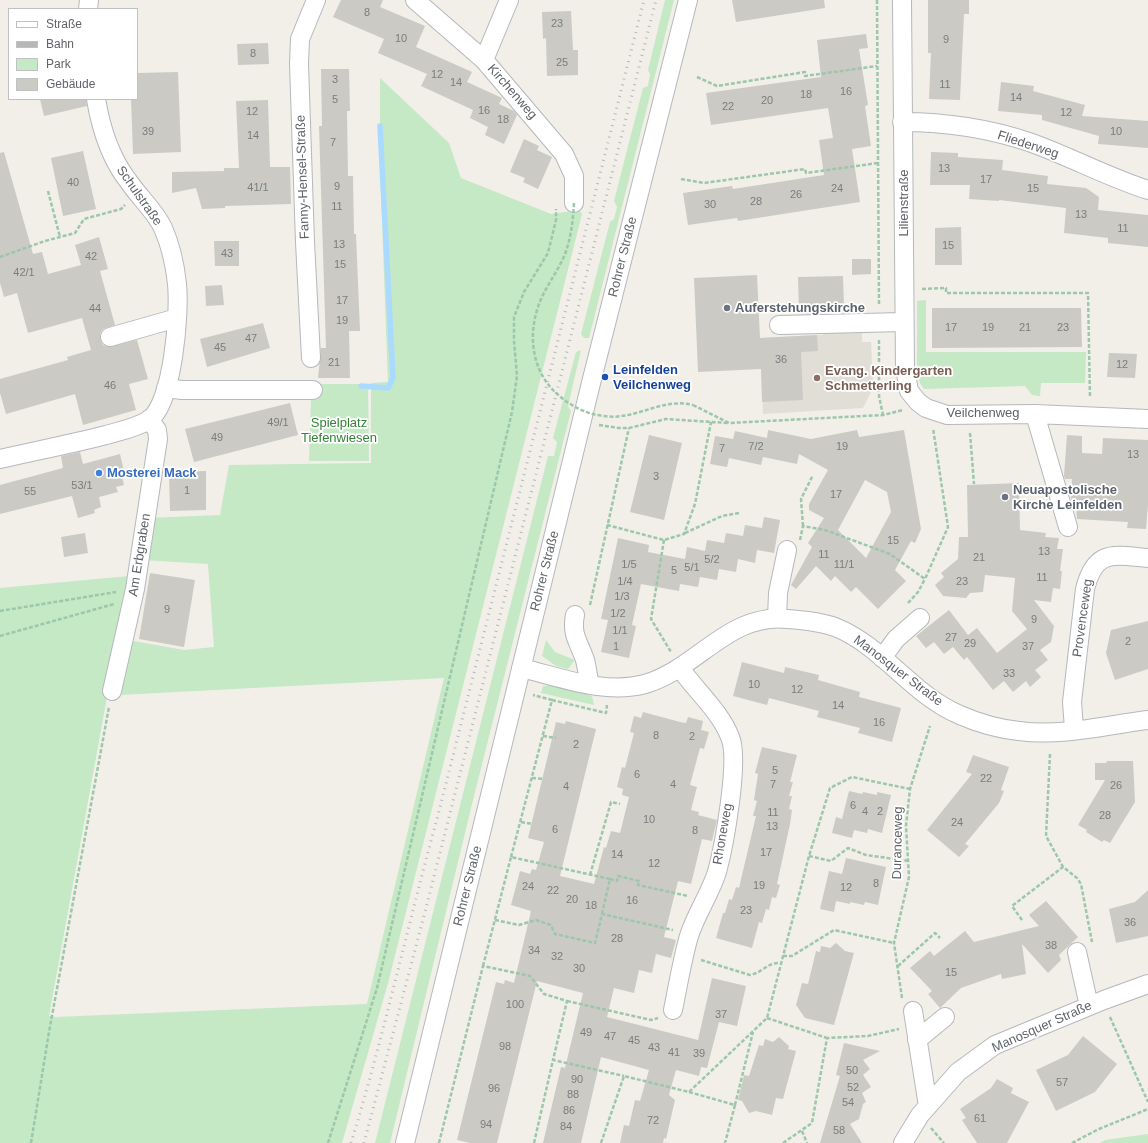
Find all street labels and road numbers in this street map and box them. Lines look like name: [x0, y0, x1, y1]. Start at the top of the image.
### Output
street label: Kirchenweg: [484, 61, 540, 123]
street label: Fanny-Hensel-Straße: [293, 115, 313, 239]
street label: Fliederweg: [995, 128, 1061, 162]
street label: Schulstraße: [113, 163, 165, 229]
street label: Lilienstraße: [896, 169, 912, 237]
street label: Rohrer Straße: [605, 215, 641, 299]
street label: Veilchenweg: [947, 405, 1019, 421]
street label: Am Erbgraben: [126, 512, 154, 598]
street label: Rohrer Straße: [527, 529, 563, 613]
street label: Provenceweg: [1070, 578, 1096, 658]
street label: Manosquer Straße: [850, 632, 946, 710]
street label: Rhoneweg: [710, 802, 736, 866]
street label: Duranceweg: [890, 806, 906, 880]
street label: Rohrer Straße: [450, 844, 486, 928]
street label: Manosquer Straße: [990, 998, 1094, 1056]

